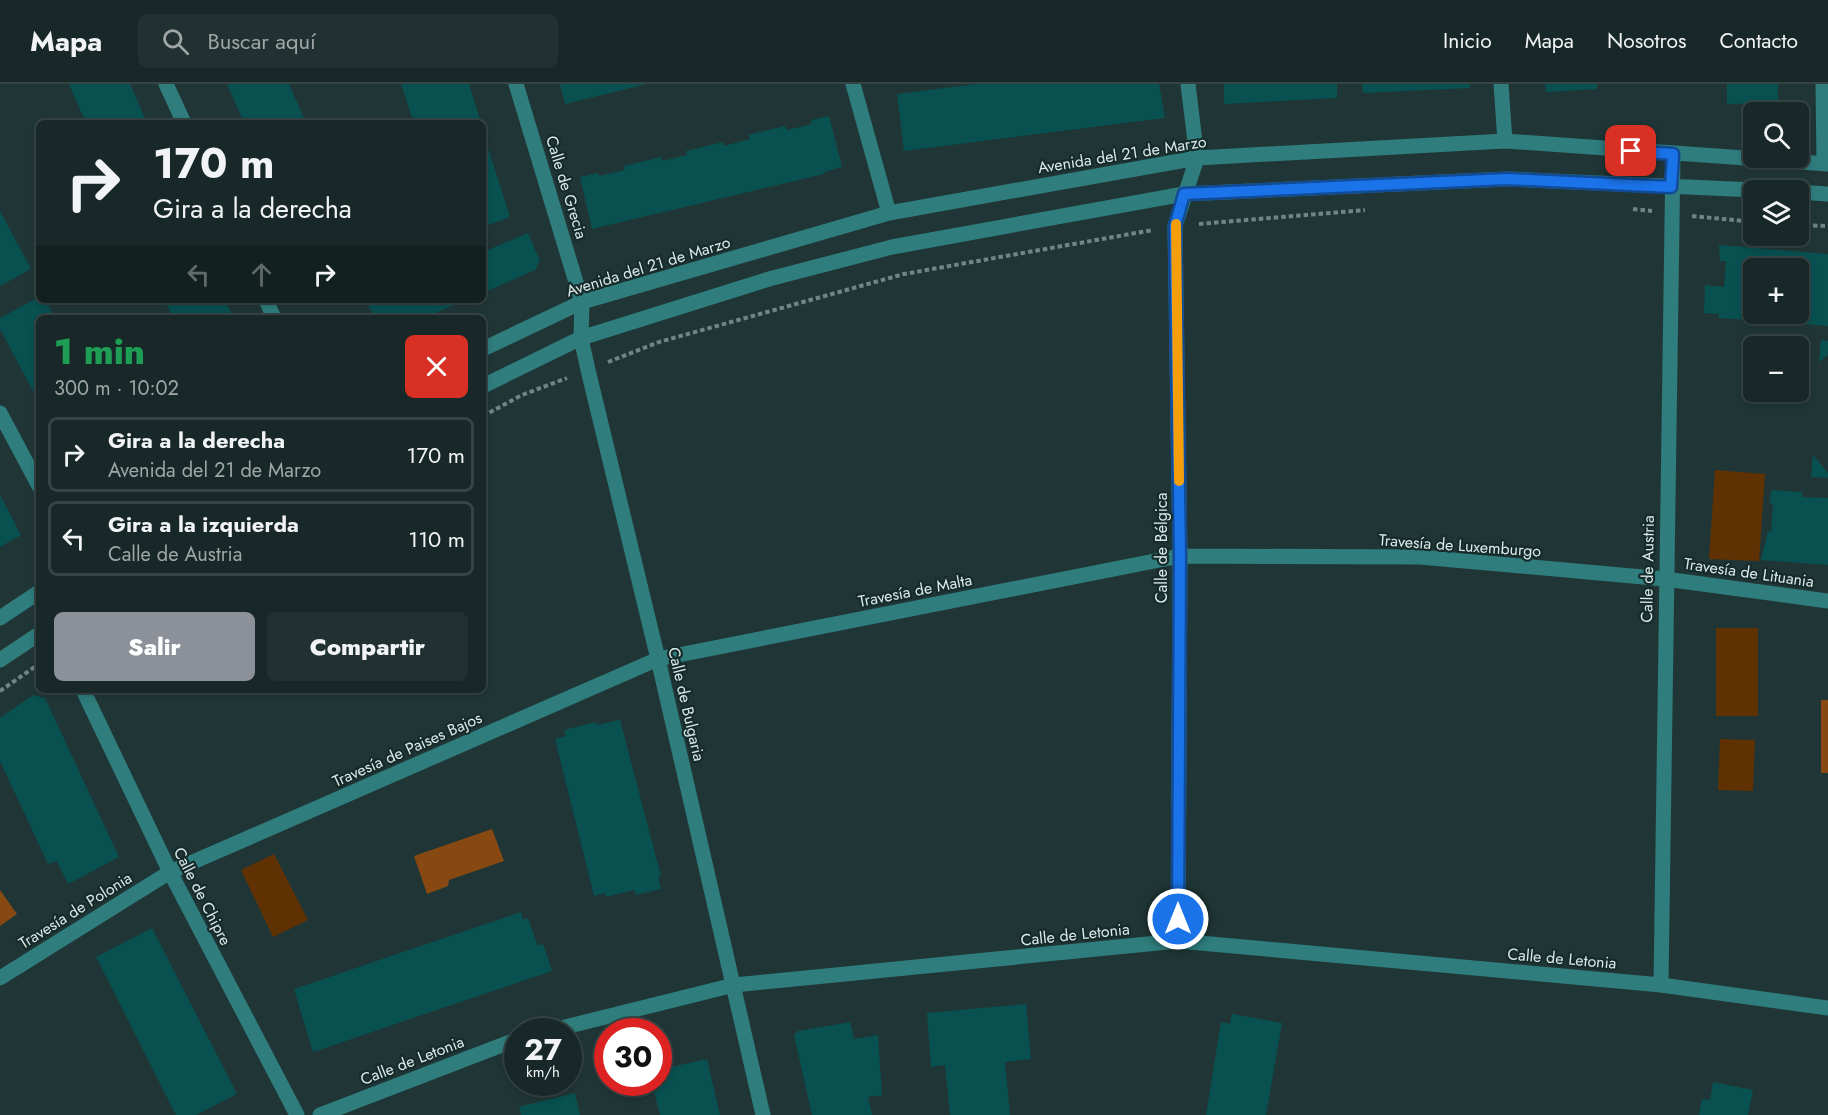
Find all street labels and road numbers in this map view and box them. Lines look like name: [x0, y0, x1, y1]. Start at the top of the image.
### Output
street label: Avenida del 21 de Marzo: [1036, 130, 1208, 179]
street label: Calle de Grecia: [540, 133, 593, 241]
street label: Avenida del 21 de Marzo: [563, 230, 733, 302]
street label: Calle de Bélgica: [1150, 493, 1173, 603]
street label: Calle de Austria: [1635, 515, 1660, 623]
street label: Travesía de Luxemburgo: [1378, 528, 1542, 563]
street label: Travesía de Lituania: [1682, 552, 1815, 593]
street label: Travesía de Malta: [856, 568, 974, 613]
street label: Calle de Bulgaria: [662, 645, 711, 763]
street label: Travesía de Paises Bajos: [329, 706, 486, 793]
street label: Calle de Chipre: [168, 843, 237, 949]
street label: Travesía de Polonia: [14, 866, 136, 954]
street label: Calle de Letonia: [1019, 917, 1131, 952]
street label: Calle de Letonia: [1506, 942, 1618, 975]
street label: Calle de Letonia: [357, 1030, 467, 1091]

